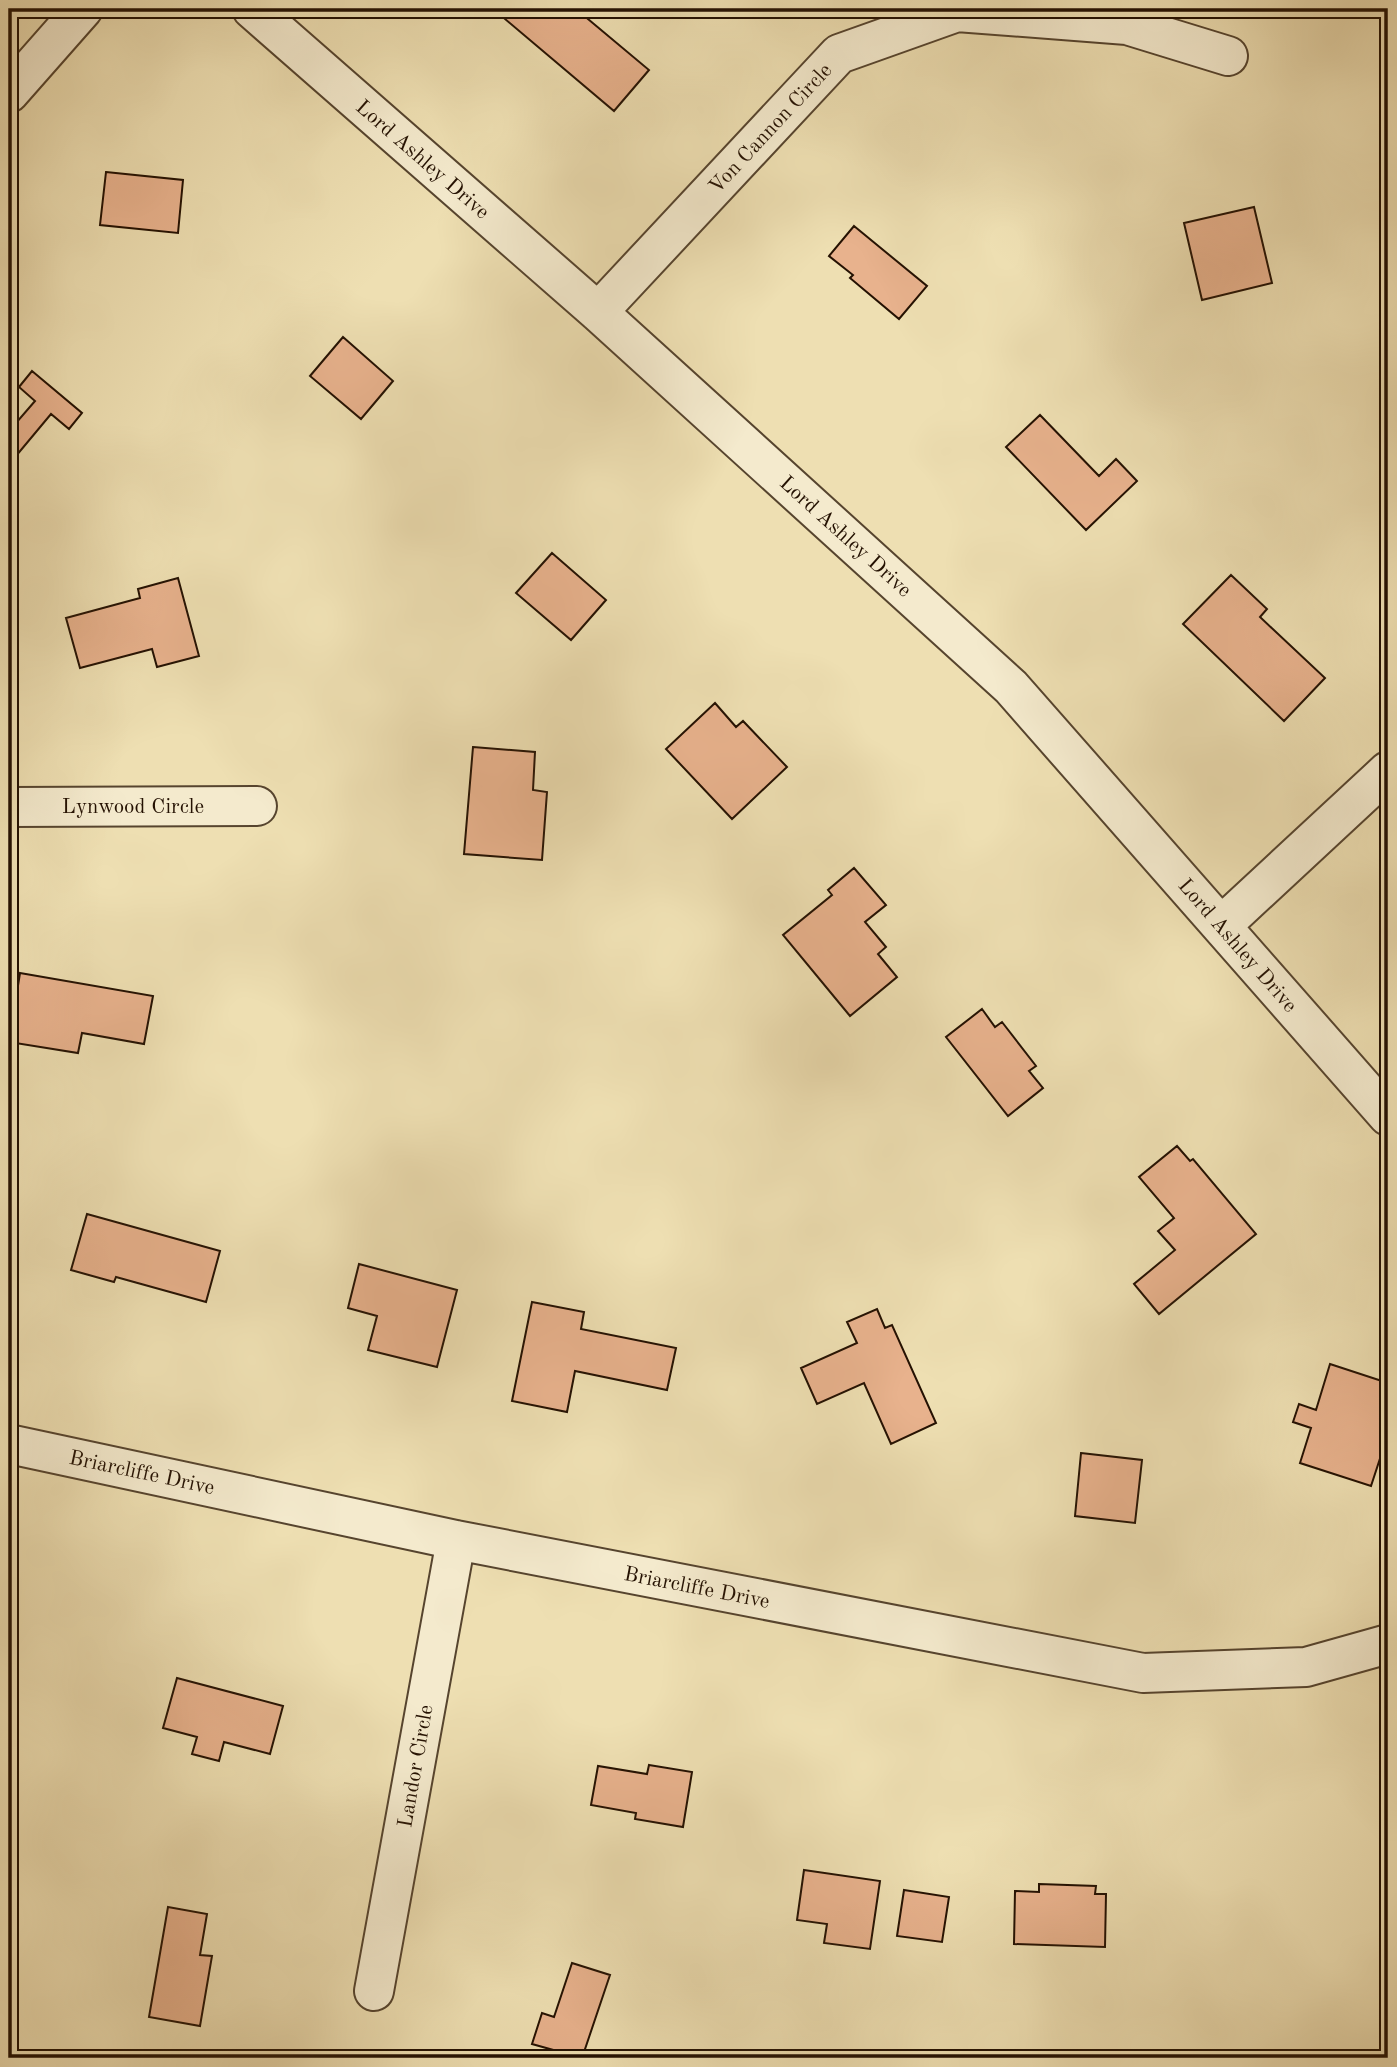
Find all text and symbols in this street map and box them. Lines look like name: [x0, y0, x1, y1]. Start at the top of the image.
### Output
street label: Von Cannon Circle: [706, 60, 837, 198]
street label: Lord Ashley Drive: [351, 97, 493, 224]
street label: Lord Ashley Drive: [775, 473, 915, 602]
street label: Lynwood Circle: [62, 797, 204, 818]
street label: Lord Ashley Drive: [1173, 875, 1300, 1017]
street label: Briarcliffe Drive: [67, 1448, 216, 1499]
street label: Briarcliffe Drive: [622, 1564, 771, 1613]
street label: Landor Circle: [395, 1703, 438, 1829]

